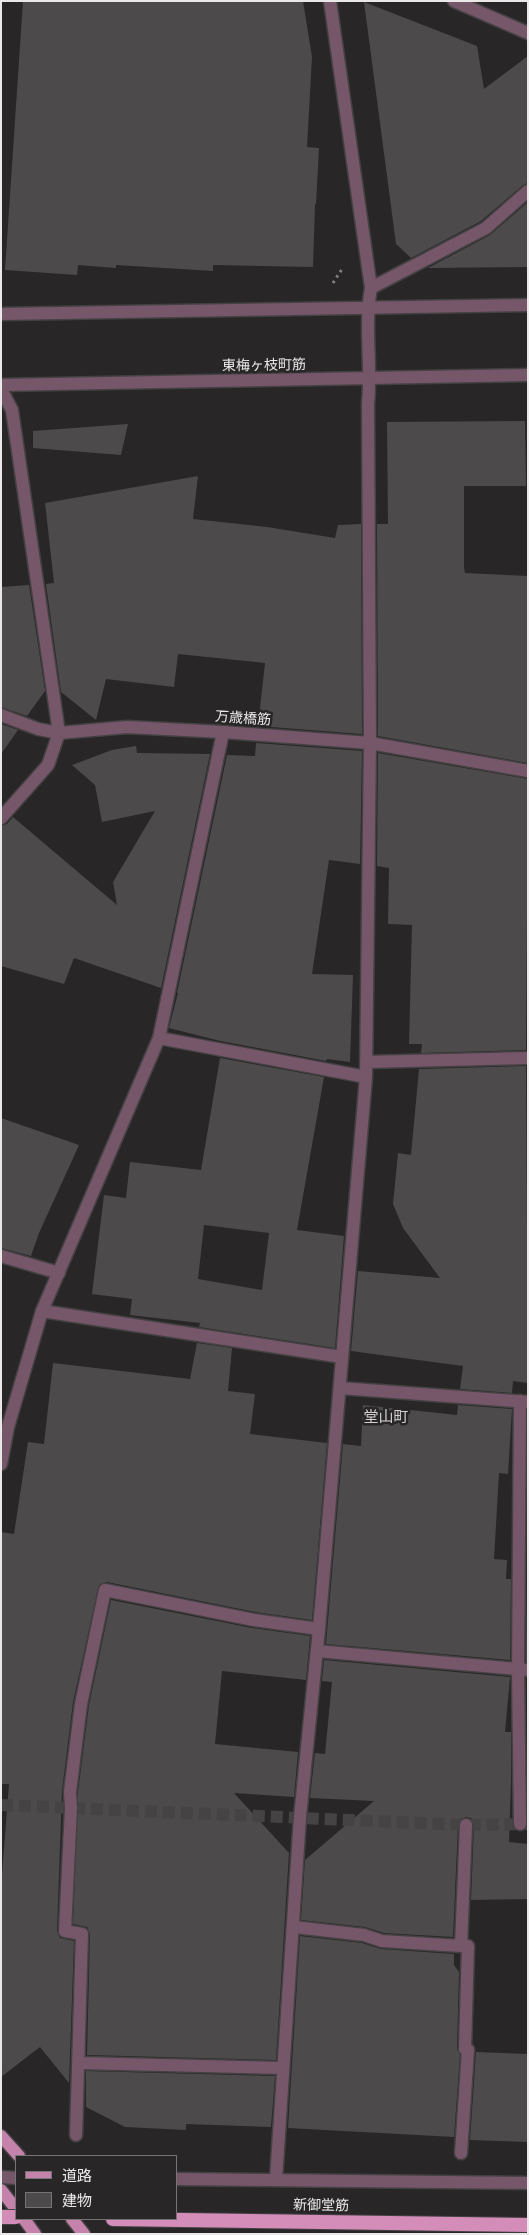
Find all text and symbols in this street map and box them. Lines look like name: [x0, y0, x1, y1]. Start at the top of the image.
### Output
street label: 東梅ヶ枝町筋: [222, 356, 306, 374]
street label: 万歳橋筋: [214, 708, 272, 728]
district label: 堂山町: [364, 1408, 408, 1426]
legend: [15, 2155, 178, 2220]
text: 道路: [62, 2166, 92, 2184]
text: 建物: [62, 2191, 92, 2209]
street label: 新御堂筋: [293, 2196, 349, 2214]

